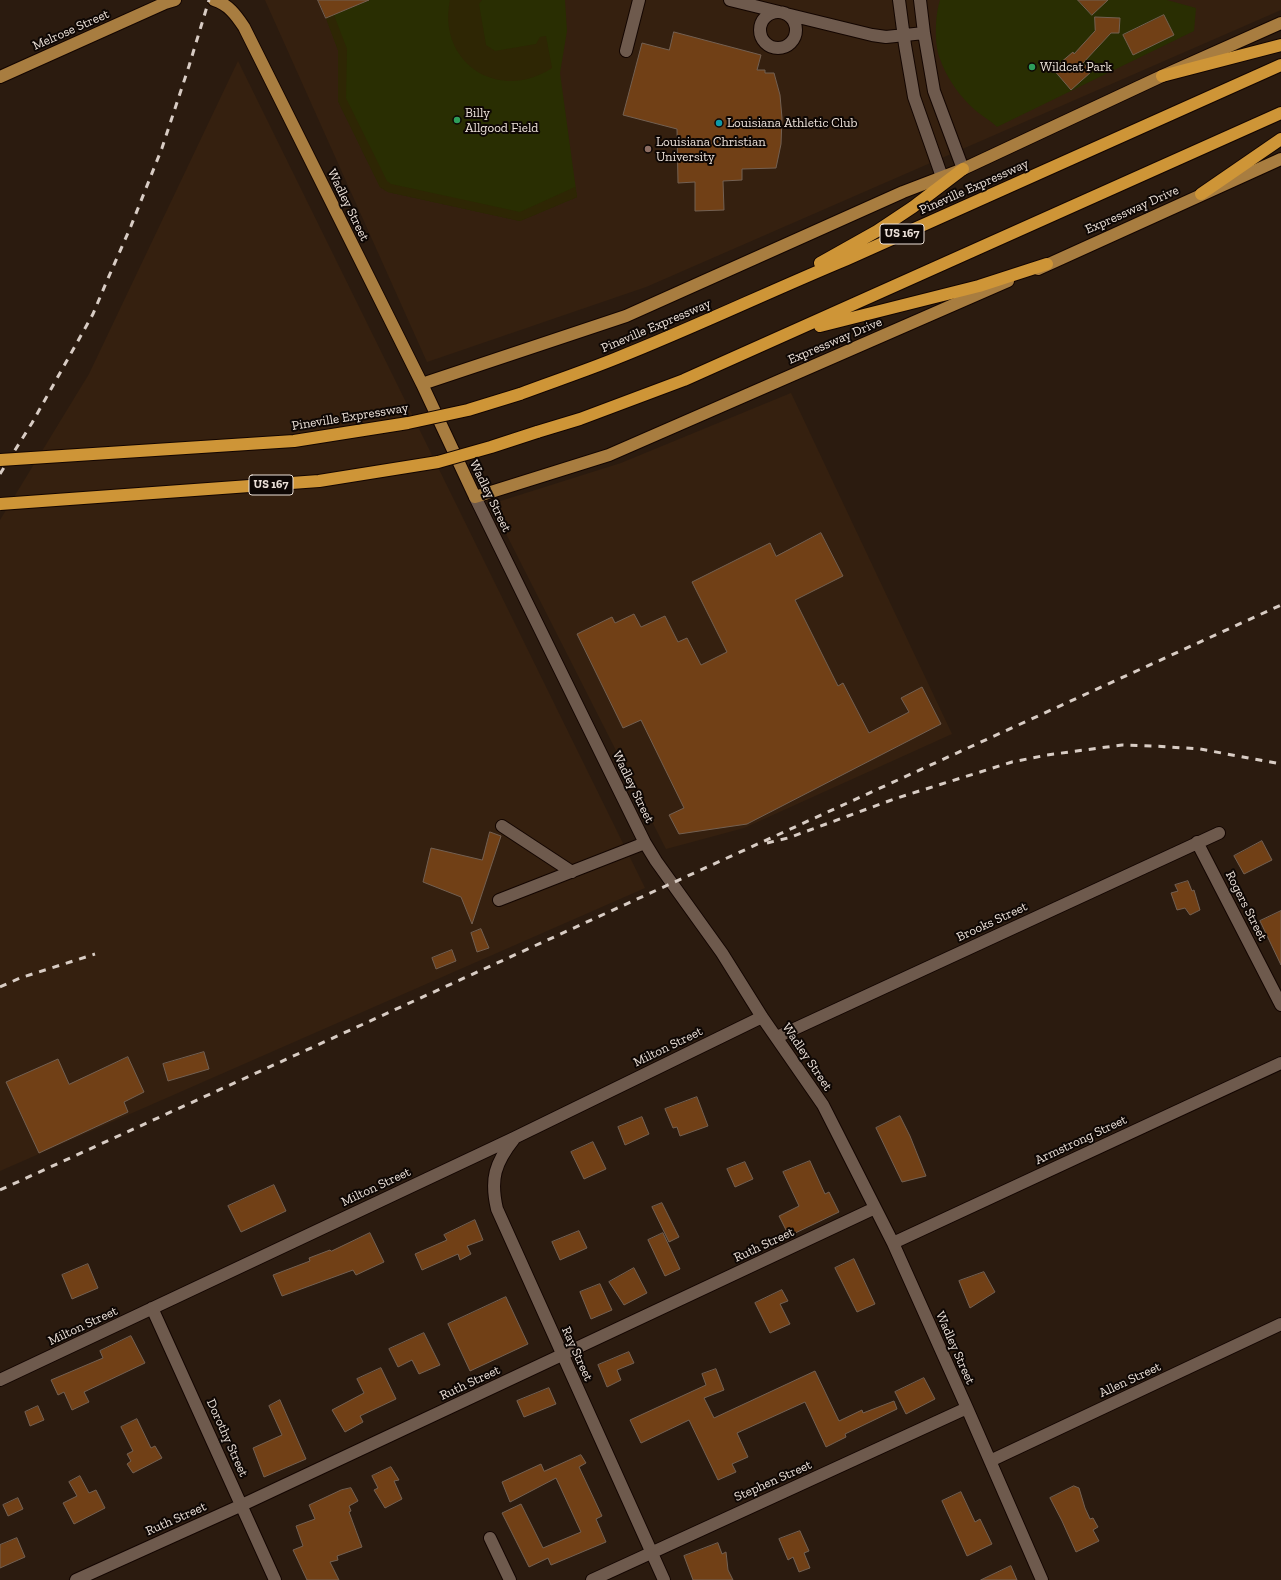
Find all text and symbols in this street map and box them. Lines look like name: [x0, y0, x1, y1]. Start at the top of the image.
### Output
street label: Melrose Street: [30, 6, 112, 54]
place label: Wildcat Park: [1040, 59, 1112, 75]
marker: Wildcat Park: [1027, 62, 1037, 72]
place label: Billy Allgood Field: [465, 105, 538, 136]
marker: Billy Allgood Field: [452, 115, 462, 125]
place label: Louisiana Athletic Club: [727, 115, 857, 131]
marker: Louisiana Athletic Club: [714, 118, 724, 128]
place label: Louisiana Christian University: [656, 134, 766, 165]
marker: Louisiana Christian University: [643, 144, 653, 154]
street label: Pineville Expressway: [917, 156, 1031, 218]
street label: Wadley Street: [324, 166, 372, 244]
street label: Expressway Drive: [1083, 182, 1181, 238]
road number: US 167: [880, 224, 924, 244]
street label: Pineville Expressway: [599, 296, 713, 356]
street label: Expressway Drive: [786, 314, 884, 368]
street label: Pineville Expressway: [291, 400, 409, 434]
street label: Wadley Street: [466, 457, 514, 535]
road number: US 167: [249, 475, 293, 495]
street label: Wadley Street: [609, 748, 657, 826]
street label: Rogers Street: [1222, 869, 1270, 943]
street label: Brooks Street: [954, 899, 1030, 945]
street label: Wadley Street: [779, 1020, 835, 1094]
street label: Milton Street: [631, 1024, 705, 1070]
street label: Armstrong Street: [1033, 1112, 1129, 1168]
street label: Milton Street: [339, 1164, 413, 1210]
street label: Ruth Street: [731, 1224, 797, 1266]
street label: Milton Street: [46, 1303, 120, 1349]
street label: Wadley Street: [932, 1309, 978, 1387]
street label: Ray Street: [558, 1324, 596, 1384]
street label: Allen Street: [1097, 1359, 1163, 1401]
street label: Ruth Street: [437, 1362, 503, 1404]
street label: Dorothy Street: [203, 1397, 251, 1479]
street label: Stephen Street: [732, 1457, 814, 1505]
street label: Ruth Street: [143, 1499, 209, 1539]

